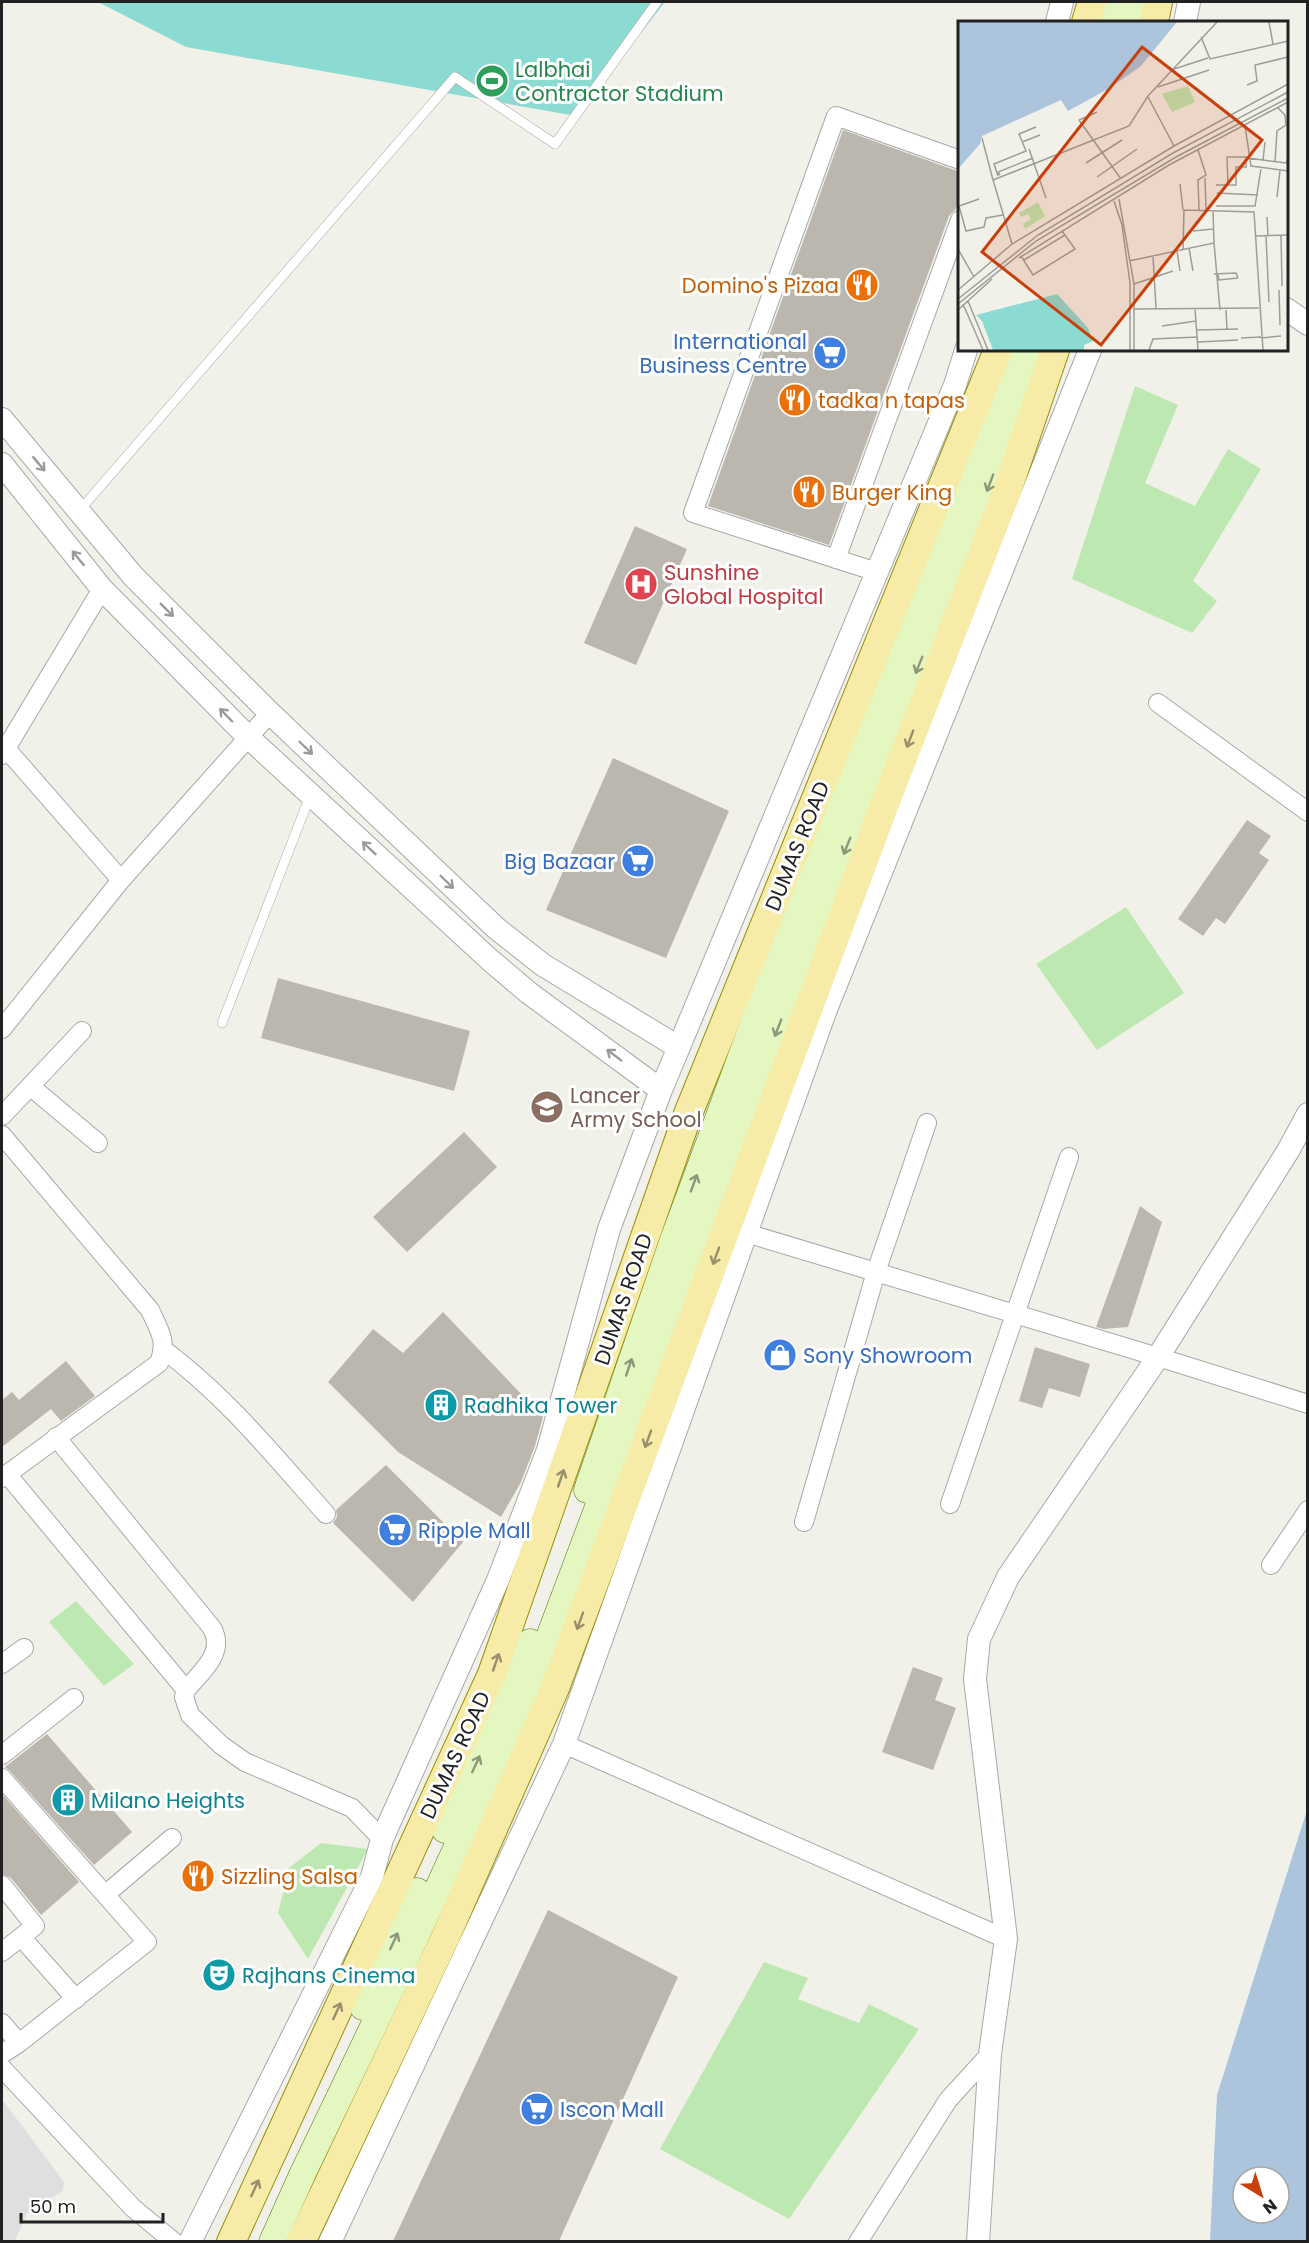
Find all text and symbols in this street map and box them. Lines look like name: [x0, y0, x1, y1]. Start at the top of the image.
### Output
inset map: [958, 21, 1288, 351]
place label: Lalbhai Contractor Stadium: [515, 55, 724, 108]
sports icon: Lalbhai Contractor Stadium: [474, 63, 510, 99]
restaurant icon: Domino's Pizaa: [844, 267, 880, 303]
place label: Domino's Pizaa: [682, 271, 839, 300]
place label: International Business Centre: [639, 327, 807, 380]
supermarket icon: International Business Centre: [812, 335, 848, 371]
restaurant icon: tadka n tapas: [777, 382, 813, 418]
place label: tadka n tapas: [818, 386, 965, 415]
one-way arrow: [32, 456, 46, 471]
one-way arrow: [984, 473, 995, 492]
restaurant icon: Burger King: [791, 474, 827, 510]
place label: Burger King: [832, 478, 952, 507]
one-way arrow: [71, 551, 84, 567]
place label: Sunshine Global Hospital: [664, 558, 823, 611]
hospital icon: Sunshine Global Hospital: [623, 566, 659, 602]
one-way arrow: [160, 603, 175, 618]
one-way arrow: [913, 655, 924, 674]
one-way arrow: [219, 708, 233, 723]
one-way arrow: [904, 729, 915, 748]
one-way arrow: [298, 740, 313, 755]
street label: DUMAS ROAD: [758, 777, 836, 915]
one-way arrow: [841, 836, 852, 855]
one-way arrow: [361, 841, 376, 855]
supermarket icon: Big Bazaar: [620, 843, 656, 879]
place label: Big Bazaar: [504, 847, 615, 876]
one-way arrow: [439, 875, 454, 889]
one-way arrow: [771, 1018, 782, 1037]
one-way arrow: [606, 1048, 622, 1061]
place label: Lancer Army School: [570, 1081, 702, 1134]
school or university icon: Lancer Army School: [529, 1089, 565, 1125]
one-way arrow: [689, 1174, 700, 1193]
street label: DUMAS ROAD: [587, 1229, 659, 1369]
one-way arrow: [710, 1246, 721, 1265]
shop icon: Sony Showroom: [762, 1337, 798, 1373]
place label: Sony Showroom: [803, 1341, 972, 1370]
one-way arrow: [625, 1358, 636, 1377]
building icon: Radhika Tower: [423, 1387, 459, 1423]
place label: Radhika Tower: [464, 1391, 617, 1420]
one-way arrow: [642, 1429, 653, 1447]
one-way arrow: [556, 1469, 567, 1488]
supermarket icon: Ripple Mall: [377, 1512, 413, 1548]
place label: Ripple Mall: [418, 1516, 531, 1545]
one-way arrow: [573, 1611, 584, 1630]
one-way arrow: [492, 1653, 503, 1672]
street label: DUMAS ROAD: [413, 1687, 497, 1823]
one-way arrow: [470, 1755, 482, 1773]
building icon: Milano Heights: [50, 1782, 86, 1818]
place label: Milano Heights: [91, 1786, 245, 1815]
restaurant icon: Sizzling Salsa: [180, 1858, 216, 1894]
place label: Sizzling Salsa: [221, 1862, 358, 1891]
one-way arrow: [388, 1932, 400, 1950]
theatre icon: Rajhans Cinema: [201, 1957, 237, 1993]
place label: Rajhans Cinema: [242, 1961, 415, 1990]
one-way arrow: [331, 2003, 343, 2021]
supermarket icon: Iscon Mall: [519, 2091, 555, 2127]
place label: Iscon Mall: [560, 2095, 664, 2124]
north arrow: [1231, 2165, 1291, 2225]
one-way arrow: [250, 2180, 262, 2198]
scale bar: [21, 2186, 164, 2224]
text: 50 m: [30, 2194, 76, 2219]
text: N: [1258, 2194, 1282, 2219]

